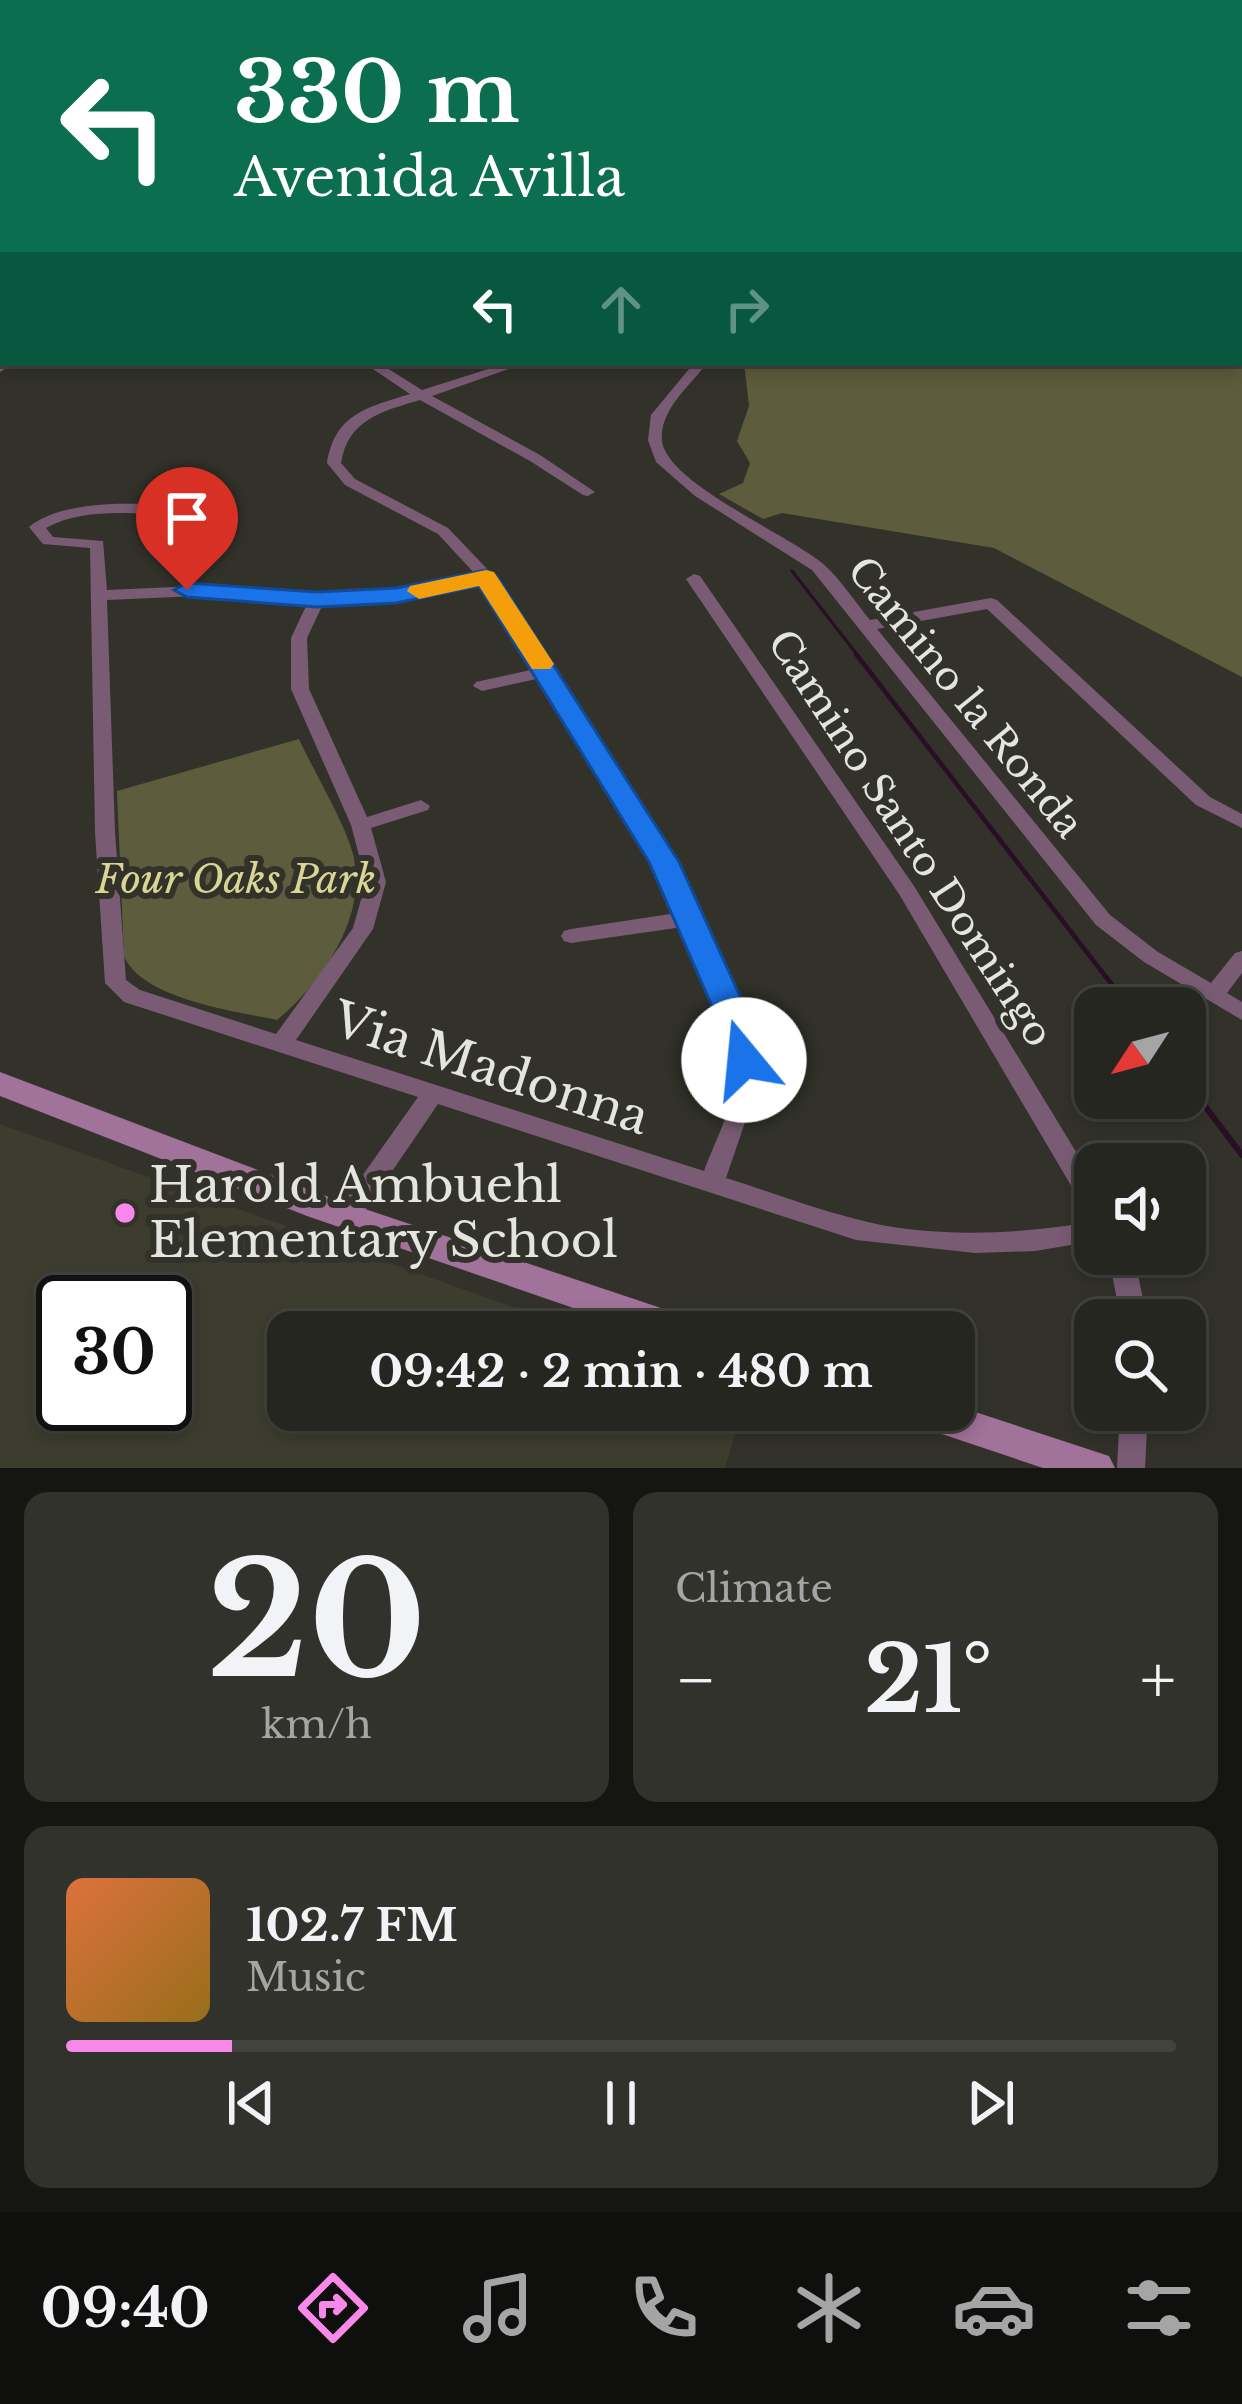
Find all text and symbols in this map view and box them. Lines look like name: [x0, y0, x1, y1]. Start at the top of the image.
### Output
text: 330 m: [234, 41, 520, 145]
icon: left: [36, 48, 192, 204]
text: Avenida Avilla: [234, 144, 625, 211]
icon: left: [462, 276, 528, 342]
icon: ahead: [588, 276, 654, 342]
icon: right: [714, 276, 780, 342]
pin: [136, 467, 238, 590]
icon: arrive: [154, 485, 220, 551]
street label: Camino la Ronda: [837, 547, 1094, 848]
street label: Camino Santo Domingo: [757, 621, 1064, 1056]
park label: Four Oaks Park: [94, 855, 376, 904]
north arrow: [1074, 987, 1206, 1119]
map controls: [1074, 987, 1206, 1431]
street label: Via Madonna: [324, 988, 657, 1147]
position arrow: [681, 997, 807, 1123]
button: sound: [1074, 1143, 1206, 1275]
place label: Harold Ambuehl Elementary School: [149, 1155, 618, 1270]
marker: Harold Ambuehl Elementary School: [112, 1200, 138, 1226]
speed limit sign: 30: [36, 1275, 192, 1431]
button: search: [1074, 1299, 1206, 1431]
text: 09:42 · 2 min · 480 m: [369, 1343, 873, 1399]
text: 20: [207, 1525, 426, 1718]
text: Climate: [675, 1564, 833, 1613]
text: 21°: [864, 1625, 992, 1736]
text: −: [675, 1639, 717, 1721]
text: +: [1140, 1639, 1176, 1721]
text: km/h: [261, 1700, 372, 1749]
text: 102.7 FM: [246, 1897, 458, 1953]
text: Music: [246, 1953, 366, 2002]
icon: previous: [218, 2070, 284, 2136]
icon: pause: [588, 2070, 654, 2136]
icon: next: [958, 2070, 1024, 2136]
icon: directions: [291, 2266, 375, 2350]
icon: music: [456, 2266, 540, 2350]
icon: phone: [622, 2266, 706, 2350]
icon: climate: [787, 2266, 871, 2350]
icon: car: [952, 2266, 1036, 2350]
icon: filters: [1117, 2266, 1201, 2350]
text: 09:40: [41, 2275, 210, 2342]

